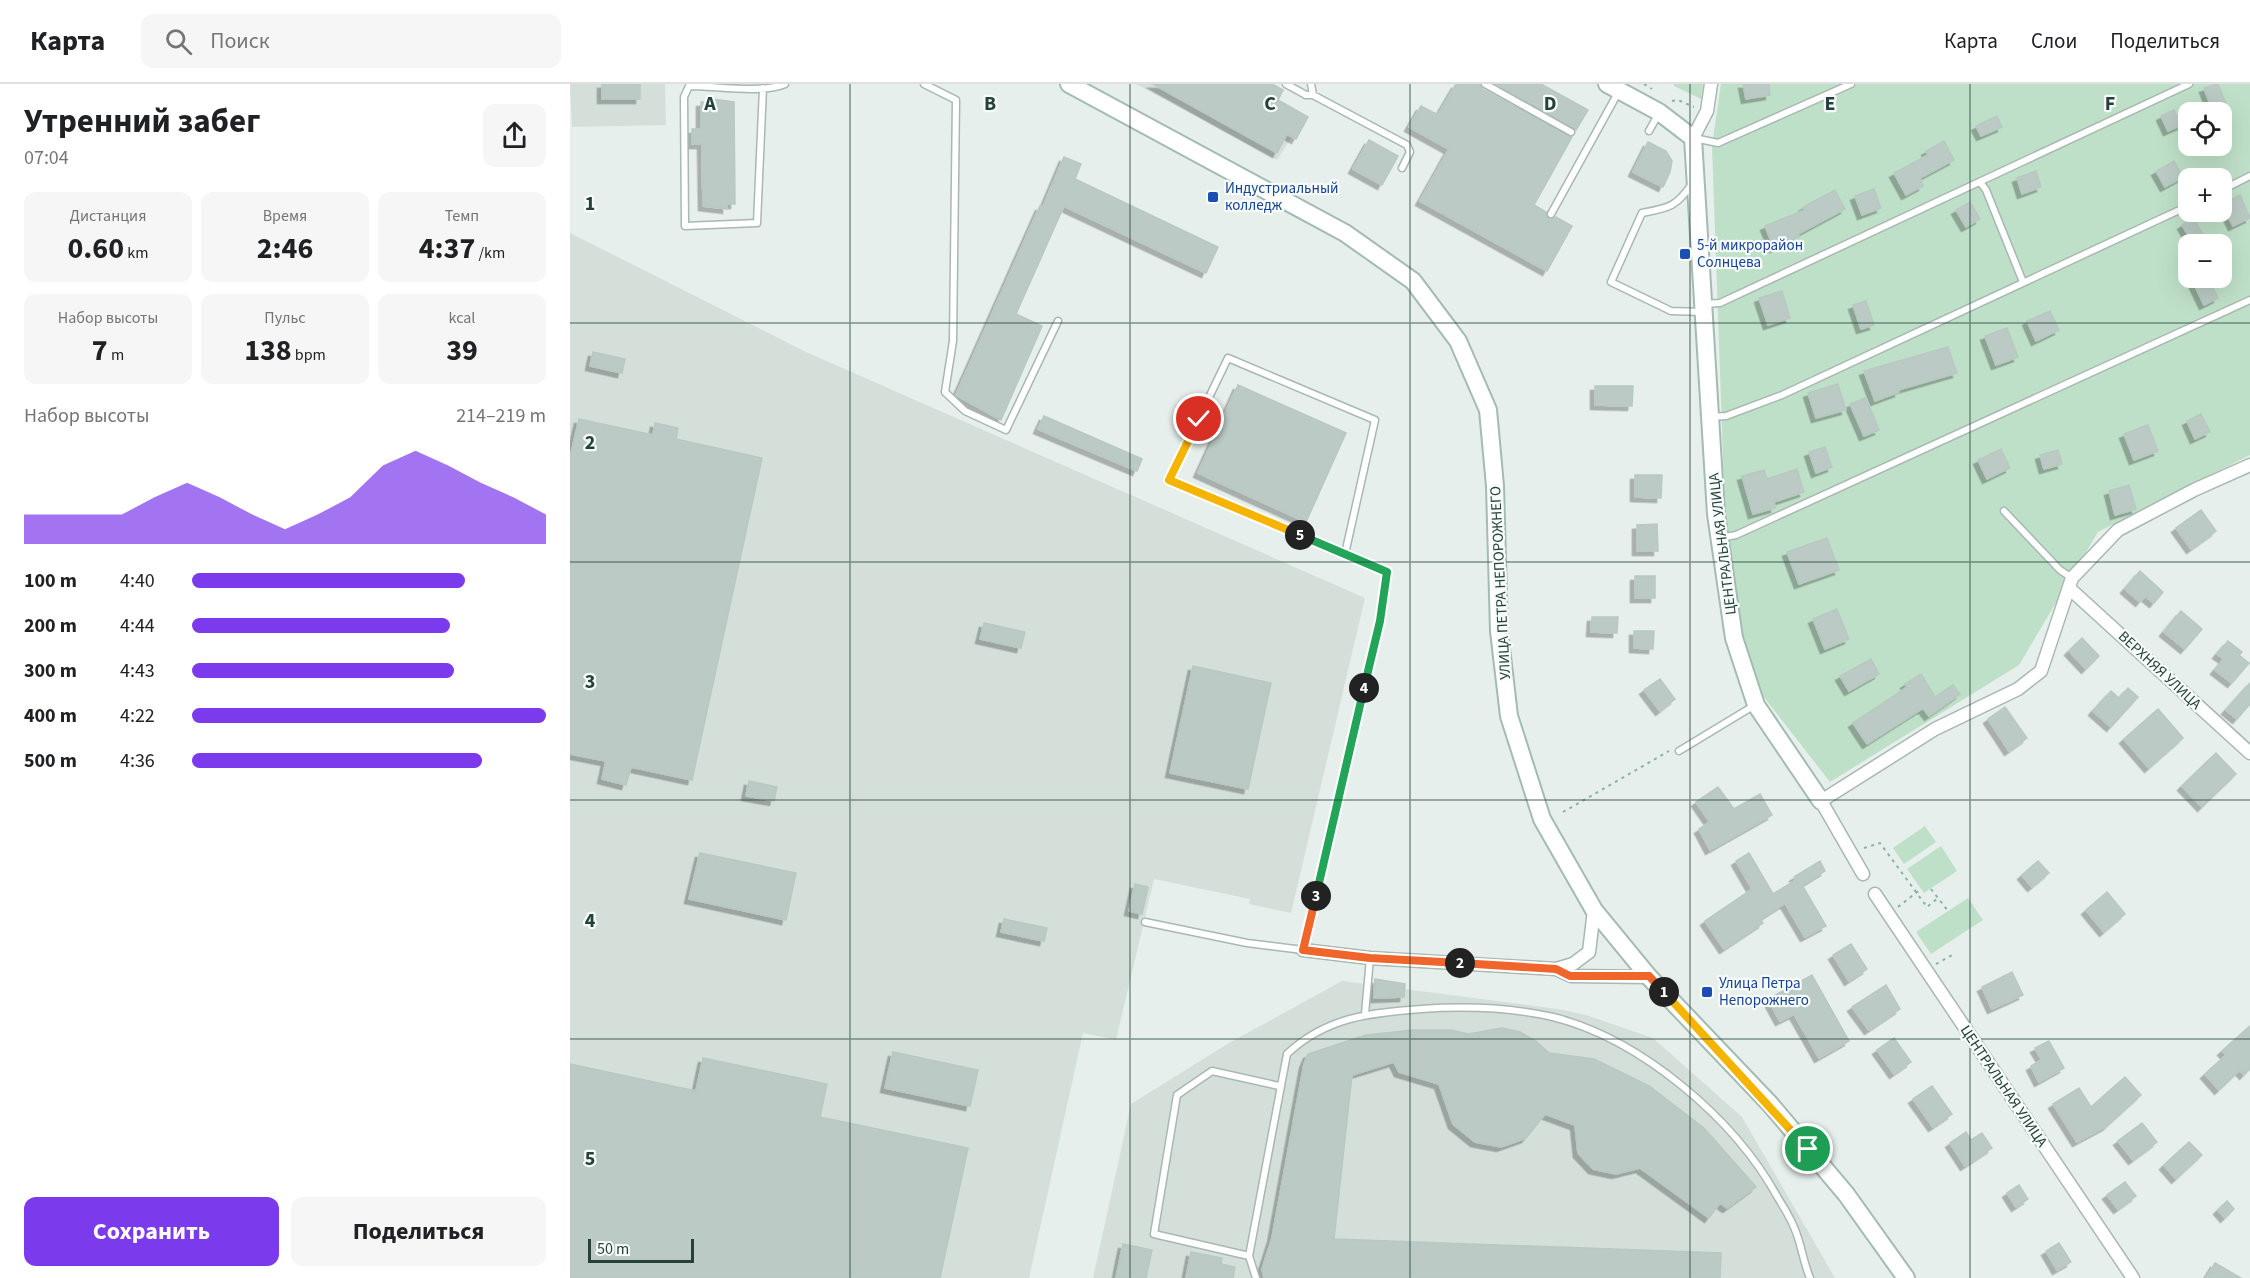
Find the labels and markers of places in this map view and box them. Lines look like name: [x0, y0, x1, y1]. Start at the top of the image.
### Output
place label: Индустриальный колледж: [1225, 178, 1339, 216]
marker: Индустриальный колледж: [1206, 190, 1220, 204]
place label: 5-й микрорайон Солнцева: [1697, 235, 1803, 273]
marker: 5-й микрорайон Солнцева: [1678, 247, 1692, 261]
pin: [1173, 393, 1224, 444]
pin: 5: [1285, 520, 1315, 550]
pin: 4: [1349, 673, 1379, 703]
pin: 3: [1301, 881, 1331, 911]
pin: 2: [1445, 948, 1475, 978]
place label: Улица Петра Непорожнего: [1719, 973, 1809, 1011]
pin: 1: [1649, 977, 1679, 1007]
marker: Улица Петра Непорожнего: [1700, 985, 1714, 999]
pin: [1782, 1123, 1833, 1174]

